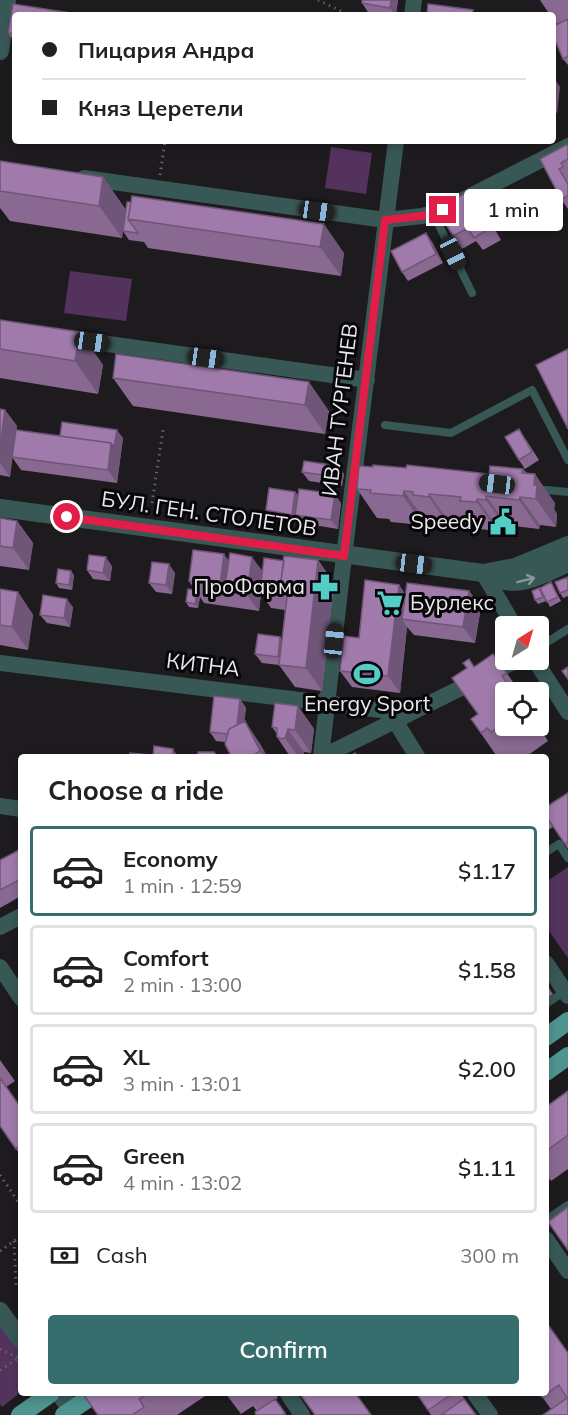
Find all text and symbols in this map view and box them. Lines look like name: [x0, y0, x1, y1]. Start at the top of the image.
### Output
text: Пицария Андра: [78, 36, 254, 64]
text: Княз Церетели: [78, 94, 244, 122]
callout: 1 min: [464, 189, 563, 231]
route end: [429, 196, 456, 223]
text: 1 min: [488, 197, 539, 222]
car: [298, 200, 336, 222]
car: [437, 233, 469, 273]
street label: ИВАН ТУРГЕНЕВ: [316, 322, 362, 498]
car: [73, 331, 111, 353]
car: [187, 347, 225, 369]
car: [478, 473, 516, 495]
street label: БУЛ. ГЕН. СТОЛЕТОВ: [100, 485, 319, 541]
route start: [53, 503, 80, 530]
public building icon: Speedy: [488, 507, 518, 537]
place label: Speedy: [411, 508, 483, 534]
car: [395, 553, 433, 575]
pharmacy icon: ПроФарма: [310, 572, 340, 602]
place label: ПроФарма: [193, 573, 305, 599]
one-way arrow: [516, 574, 535, 586]
supermarket icon: Бурлекс: [375, 588, 405, 618]
place label: Бурлекс: [410, 589, 494, 615]
north arrow: [495, 616, 549, 670]
map controls: [495, 616, 549, 736]
car: [323, 622, 345, 660]
street label: КИТНА: [165, 647, 242, 681]
sports icon: Energy Sport: [352, 659, 382, 689]
button: locate: [495, 682, 549, 736]
place label: Energy Sport: [304, 690, 430, 716]
text: Choose a ride: [48, 773, 224, 807]
icon: car: [51, 844, 105, 898]
text: Economy: [123, 845, 218, 873]
text: $1.17: [458, 857, 516, 885]
text: 1 min · 12:59: [123, 873, 242, 898]
icon: car: [51, 943, 105, 997]
text: Comfort: [123, 944, 209, 972]
text: $1.58: [458, 956, 516, 984]
text: 2 min · 13:00: [123, 972, 242, 997]
icon: car: [51, 1042, 105, 1096]
text: XL: [123, 1043, 150, 1071]
text: $2.00: [458, 1055, 516, 1083]
text: 3 min · 13:01: [123, 1071, 242, 1096]
icon: car: [51, 1141, 105, 1195]
text: Green: [123, 1142, 185, 1170]
text: $1.11: [458, 1154, 516, 1182]
text: 4 min · 13:02: [123, 1170, 242, 1195]
icon: cash: [48, 1239, 81, 1272]
text: Cash: [96, 1241, 148, 1269]
text: 300 m: [460, 1243, 519, 1268]
button: Confirm: [48, 1315, 519, 1384]

